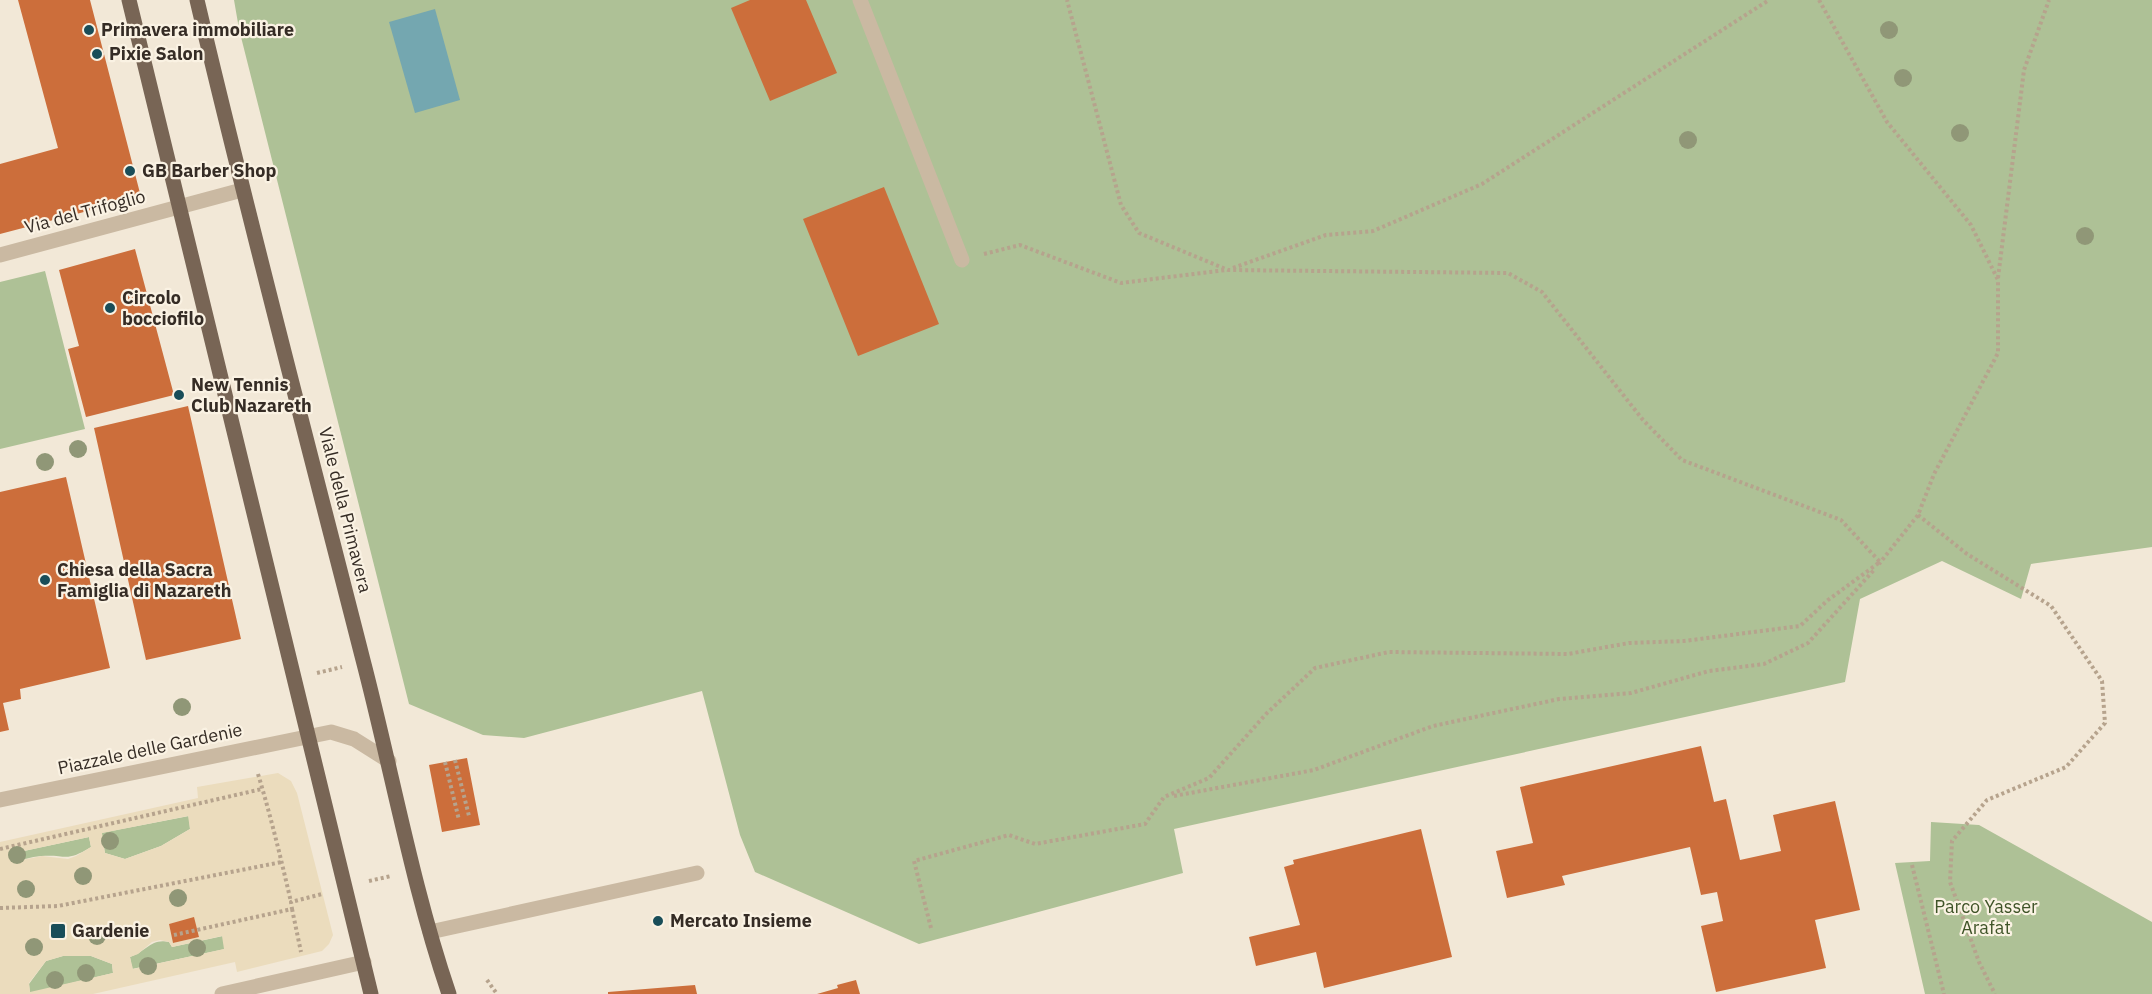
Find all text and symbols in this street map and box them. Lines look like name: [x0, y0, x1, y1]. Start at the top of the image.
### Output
place label: Primavera immobiliare: [101, 18, 294, 41]
marker: Primavera immobiliare: [82, 23, 96, 37]
place label: Pixie Salon: [109, 42, 203, 65]
marker: Pixie Salon: [90, 47, 104, 61]
place label: GB Barber Shop: [142, 159, 276, 182]
marker: GB Barber Shop: [123, 164, 137, 178]
street label: Via del Trifoglio: [22, 184, 148, 239]
place label: Circolo bocciofilo: [122, 286, 204, 330]
marker: Circolo bocciofilo: [103, 301, 117, 315]
place label: New Tennis Club Nazareth: [191, 373, 312, 417]
marker: New Tennis Club Nazareth: [172, 388, 186, 402]
street label: Viale della Primavera: [314, 425, 377, 595]
place label: Chiesa della Sacra Famiglia di Nazareth: [57, 558, 231, 602]
marker: Chiesa della Sacra Famiglia di Nazareth: [38, 573, 52, 587]
street label: Piazzale delle Gardenie: [56, 718, 244, 779]
park label: Parco Yasser Arafat: [1934, 895, 2038, 939]
place label: Mercato Insieme: [670, 909, 812, 932]
marker: Mercato Insieme: [651, 914, 665, 928]
place label: Gardenie: [72, 919, 149, 942]
marker: Gardenie: [49, 922, 67, 940]

